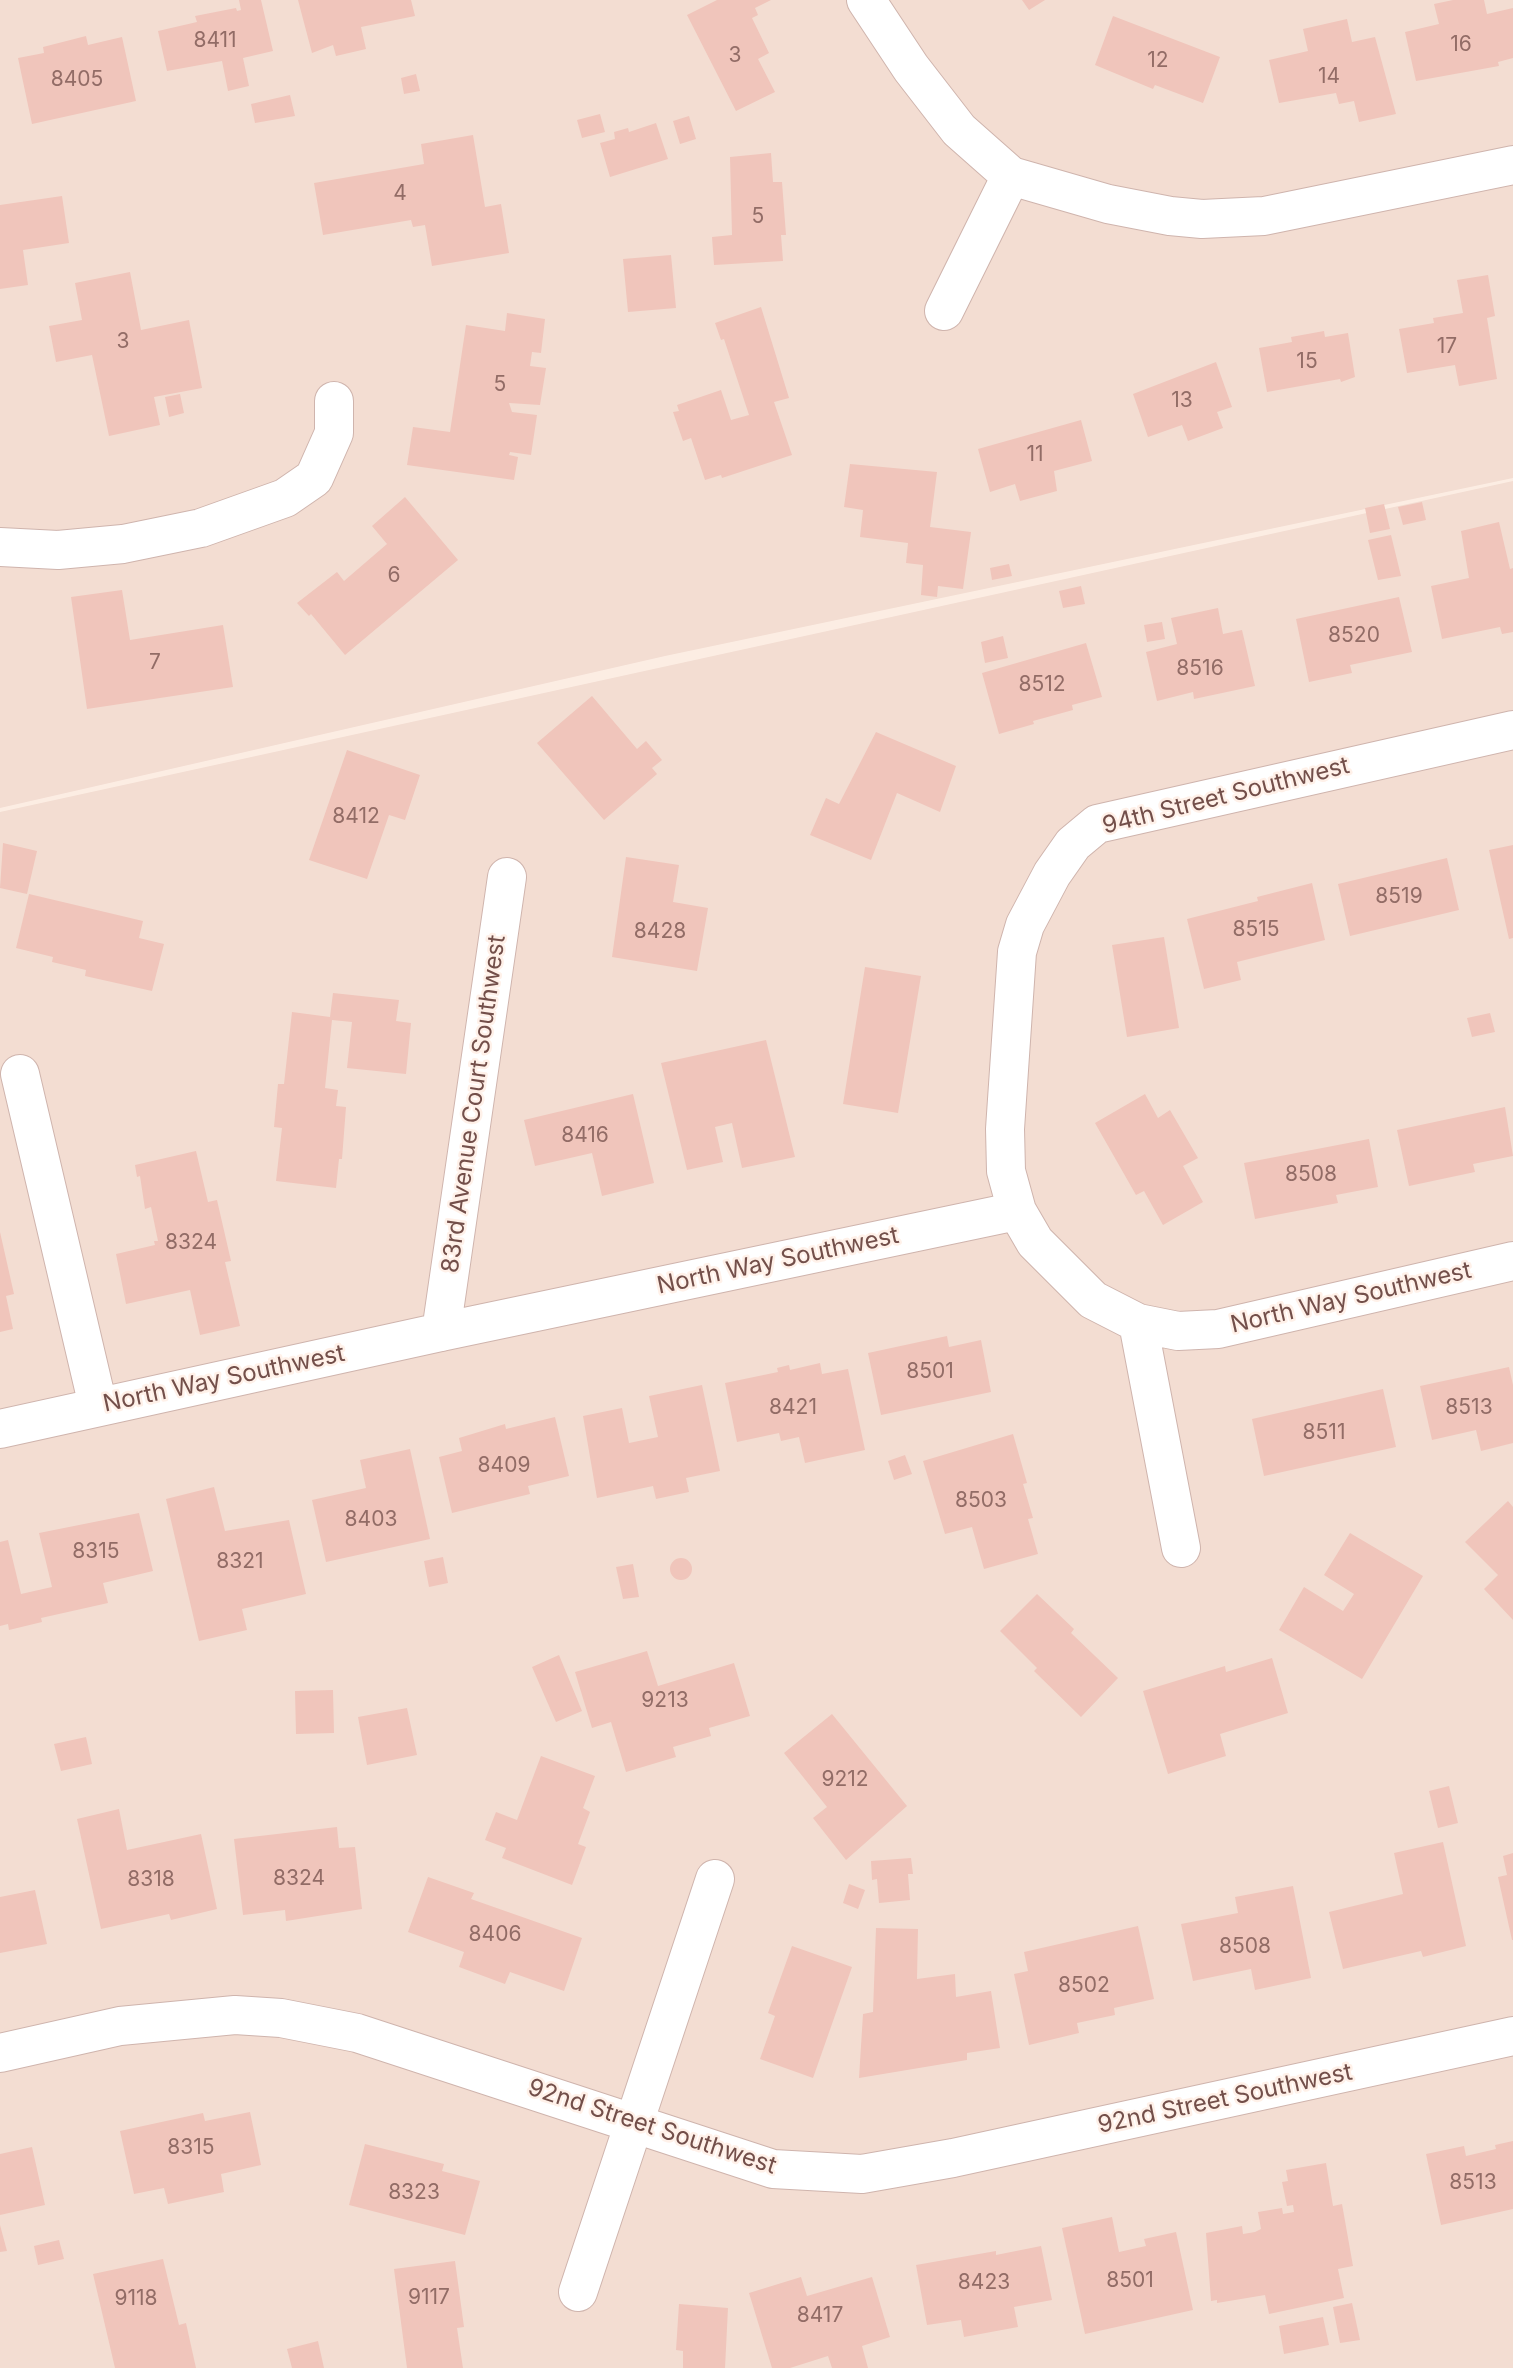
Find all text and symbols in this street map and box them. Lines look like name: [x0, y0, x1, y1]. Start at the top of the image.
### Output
house number: 8411: [193, 28, 237, 54]
house number: 16: [1450, 32, 1472, 58]
house number: 3: [729, 43, 741, 69]
house number: 12: [1147, 48, 1169, 74]
house number: 14: [1318, 64, 1340, 90]
house number: 8405: [51, 67, 103, 93]
house number: 4: [393, 181, 407, 207]
house number: 5: [752, 204, 764, 230]
house number: 3: [117, 329, 129, 355]
house number: 17: [1437, 334, 1457, 360]
house number: 15: [1296, 349, 1318, 375]
house number: 5: [494, 372, 506, 398]
house number: 13: [1171, 388, 1193, 414]
house number: 11: [1026, 442, 1044, 468]
house number: 6: [387, 563, 401, 589]
house number: 8520: [1328, 623, 1380, 649]
house number: 7: [149, 650, 161, 676]
house number: 8516: [1176, 656, 1224, 682]
house number: 8512: [1018, 672, 1066, 698]
street label: 94th Street Southwest: [1100, 751, 1352, 841]
house number: 8412: [332, 804, 380, 830]
house number: 8519: [1375, 884, 1423, 910]
house number: 8515: [1232, 917, 1280, 943]
house number: 8428: [634, 919, 686, 945]
street label: 83rd Avenue Court Southwest: [436, 933, 512, 1275]
house number: 8416: [561, 1123, 609, 1149]
house number: 8508: [1285, 1162, 1337, 1188]
street label: North Way Southwest: [655, 1221, 901, 1301]
house number: 8324: [165, 1230, 217, 1256]
street label: North Way Southwest: [1228, 1256, 1474, 1340]
street label: North Way Southwest: [101, 1339, 347, 1419]
house number: 8501: [906, 1359, 954, 1385]
house number: 8421: [769, 1395, 817, 1421]
house number: 8513: [1445, 1395, 1493, 1421]
house number: 8511: [1303, 1420, 1345, 1446]
house number: 8409: [478, 1453, 530, 1479]
house number: 8503: [955, 1488, 1007, 1514]
house number: 8403: [345, 1507, 397, 1533]
house number: 8315: [72, 1539, 120, 1565]
house number: 8321: [216, 1549, 264, 1575]
house number: 9213: [641, 1688, 689, 1714]
house number: 9212: [821, 1767, 869, 1793]
house number: 8324: [273, 1866, 325, 1892]
house number: 8318: [127, 1867, 175, 1893]
house number: 8406: [469, 1922, 521, 1948]
house number: 8508: [1219, 1934, 1271, 1960]
house number: 8502: [1058, 1973, 1110, 1999]
street label: 92nd Street Southwest: [1095, 2058, 1355, 2140]
street label: 92nd Street Southwest: [524, 2073, 780, 2181]
house number: 8315: [167, 2135, 215, 2161]
house number: 8513: [1449, 2170, 1497, 2196]
house number: 8323: [388, 2180, 440, 2206]
house number: 8501: [1106, 2268, 1154, 2294]
house number: 8423: [958, 2270, 1010, 2296]
house number: 9117: [408, 2285, 450, 2311]
house number: 9118: [114, 2286, 158, 2312]
house number: 8417: [797, 2303, 843, 2329]

